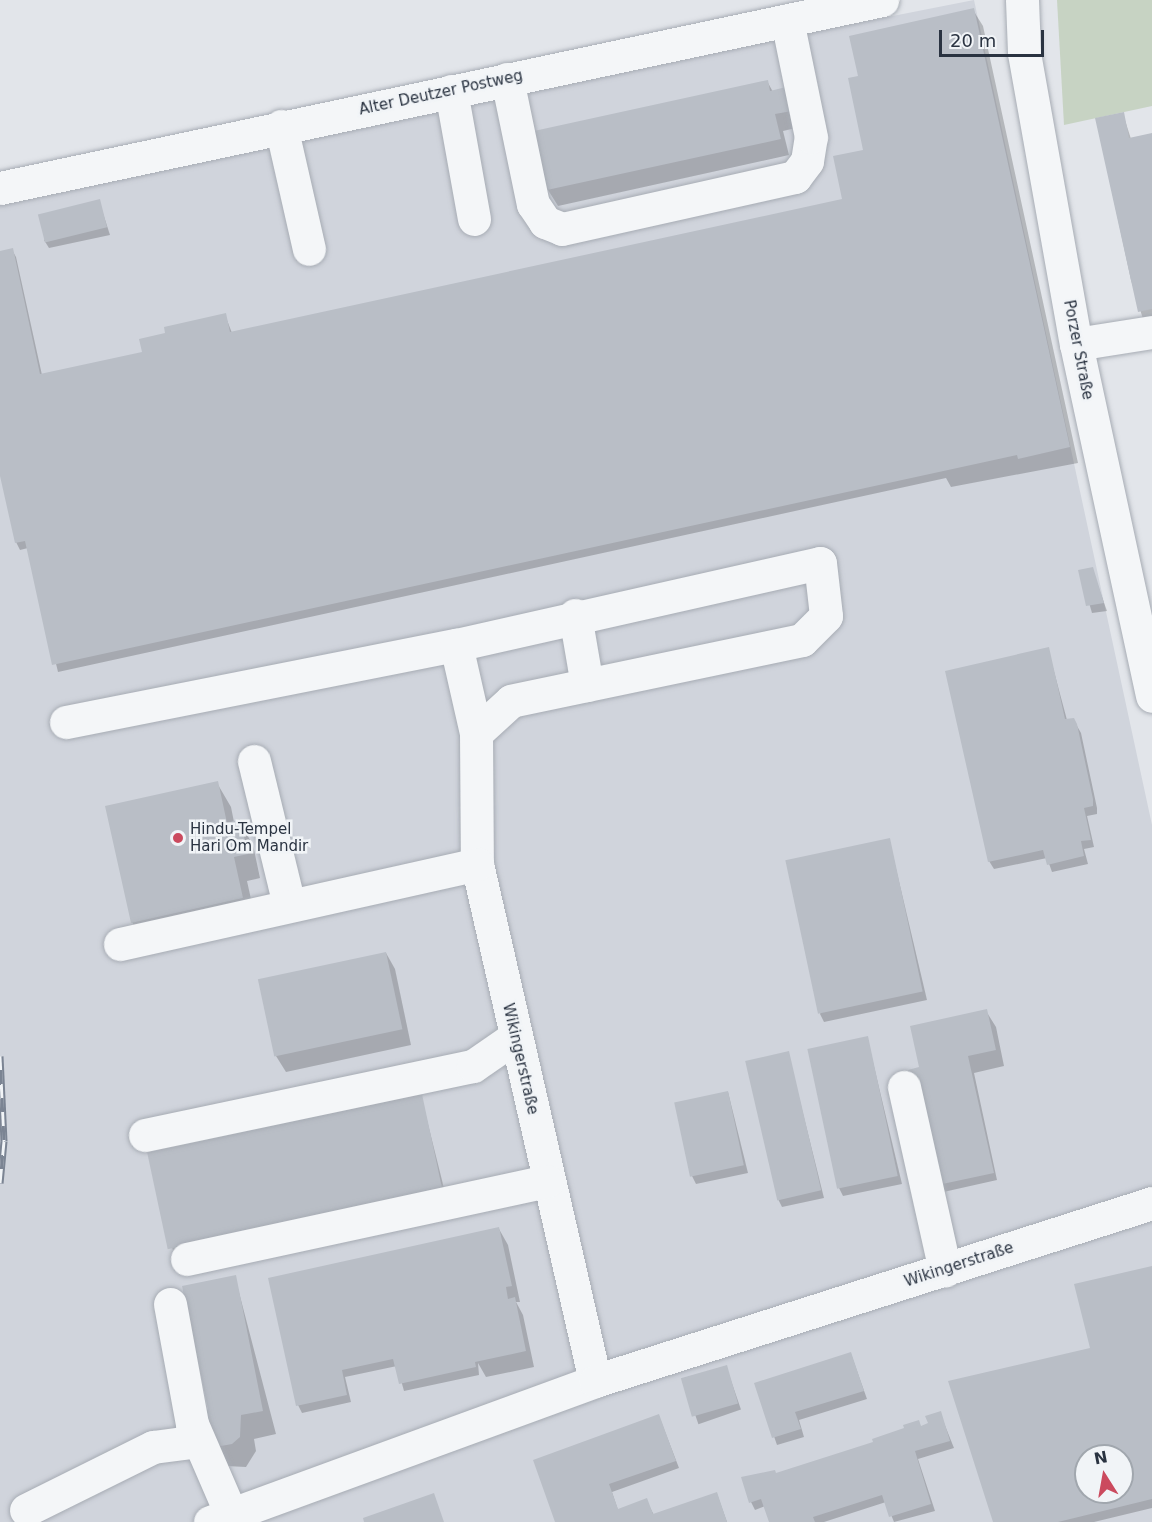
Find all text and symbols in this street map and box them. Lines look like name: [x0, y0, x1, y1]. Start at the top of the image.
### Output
scale bar: [942, 18, 1047, 56]
text: 20 m: [950, 30, 996, 51]
street label: Alter Deutzer Postweg: [357, 67, 525, 119]
street label: Porzer Straße: [1059, 299, 1097, 401]
place label: Hindu-Tempel Hari Om Mandir: [190, 820, 308, 855]
marker: Hindu-Tempel Hari Om Mandir: [171, 831, 185, 845]
street label: Wikingerstraße: [498, 1002, 542, 1116]
street label: Wikingerstraße: [902, 1239, 1016, 1291]
north arrow: [1074, 1444, 1134, 1504]
text: N: [1092, 1447, 1109, 1468]

